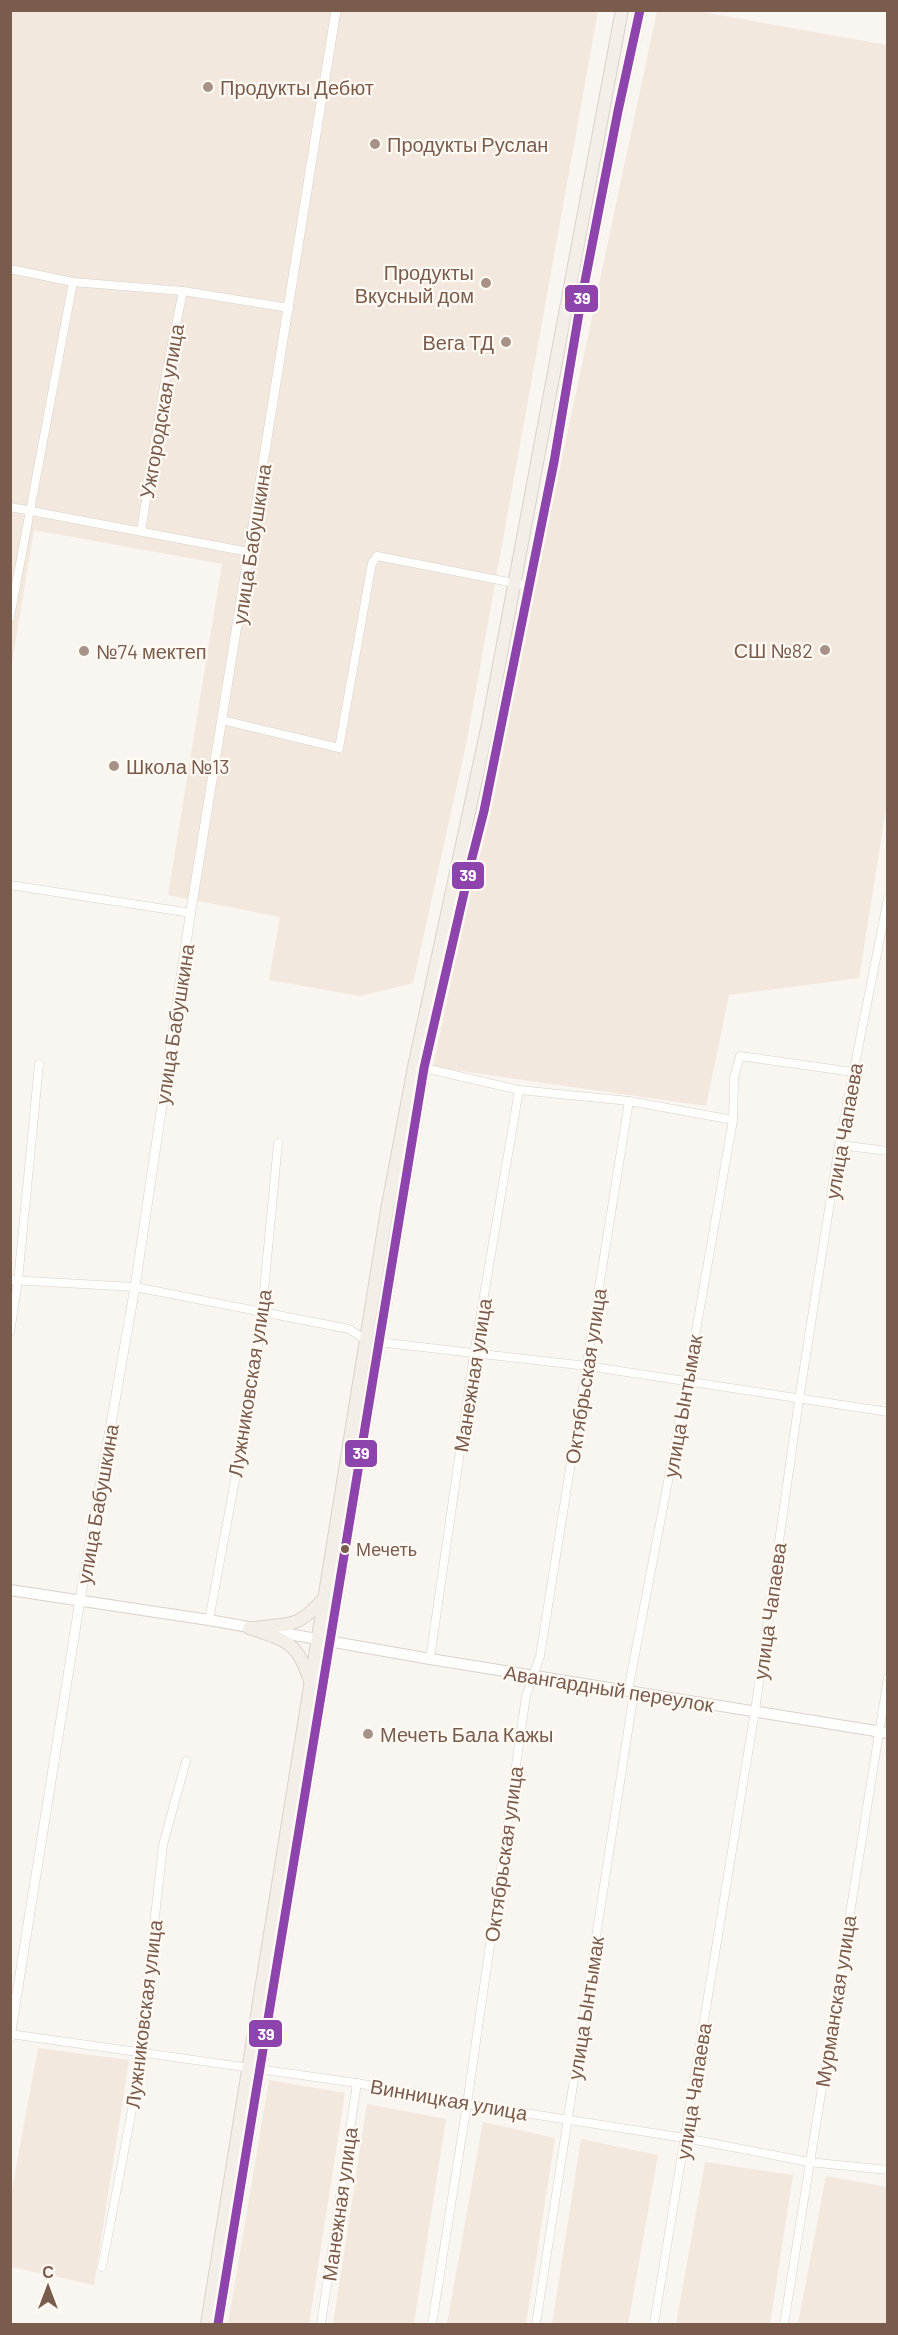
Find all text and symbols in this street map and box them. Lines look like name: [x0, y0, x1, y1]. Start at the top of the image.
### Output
place label: Продукты Дебют: [220, 75, 374, 99]
marker: Продукты Дебют: [201, 80, 215, 94]
place label: Продукты Руслан: [387, 132, 548, 156]
marker: Продукты Руслан: [368, 137, 382, 151]
place label: Продукты Вкусный дом: [355, 260, 474, 307]
marker: Продукты Вкусный дом: [479, 276, 493, 290]
line badge: 39: [564, 284, 599, 313]
text: 39: [573, 288, 591, 307]
street label: Ужгородская улица: [134, 321, 188, 500]
place label: Вега ТД: [422, 330, 494, 354]
marker: Вега ТД: [499, 335, 513, 349]
street label: улица Бабушкина: [226, 461, 276, 626]
place label: СШ №82: [734, 638, 813, 662]
place label: №74 мектеп: [96, 639, 207, 663]
marker: СШ №82: [818, 643, 832, 657]
marker: №74 мектеп: [77, 644, 91, 658]
place label: Школа №13: [126, 754, 230, 778]
marker: Школа №13: [107, 759, 121, 773]
line badge: 39: [451, 861, 485, 890]
text: 39: [459, 865, 477, 884]
street label: улица Бабушкина: [149, 941, 199, 1106]
street label: улица Чапаева: [819, 1060, 867, 1201]
street label: Октябрьская улица: [559, 1286, 611, 1466]
street label: Лужниковская улица: [222, 1287, 276, 1479]
street label: Манежная улица: [448, 1296, 496, 1454]
street label: улица Ынтымак: [658, 1332, 706, 1479]
street label: улица Бабушкина: [71, 1421, 123, 1586]
line badge: 39: [344, 1439, 378, 1468]
text: 39: [352, 1443, 370, 1462]
place label: Мечеть: [356, 1538, 417, 1560]
street label: улица Чапаева: [748, 1540, 791, 1681]
marker: Мечеть: [339, 1543, 351, 1555]
street label: Авангардный переулок: [502, 1660, 716, 1716]
place label: Мечеть Бала Кажы: [380, 1722, 553, 1746]
marker: Мечеть Бала Кажы: [361, 1727, 375, 1741]
street label: Октябрьская улица: [479, 1764, 527, 1944]
street label: Мурманская улица: [810, 1912, 861, 2089]
street label: Лужниковская улица: [120, 1917, 167, 2110]
street label: улица Ынтымак: [562, 1934, 608, 2081]
line badge: 39: [248, 2019, 283, 2048]
street label: улица Чапаева: [670, 2020, 716, 2161]
text: 39: [257, 2024, 275, 2043]
street label: Винницкая улица: [368, 2073, 530, 2125]
street label: Манежная улица: [316, 2125, 362, 2283]
north arrow: [18, 2257, 78, 2317]
text: С: [42, 2262, 54, 2281]

